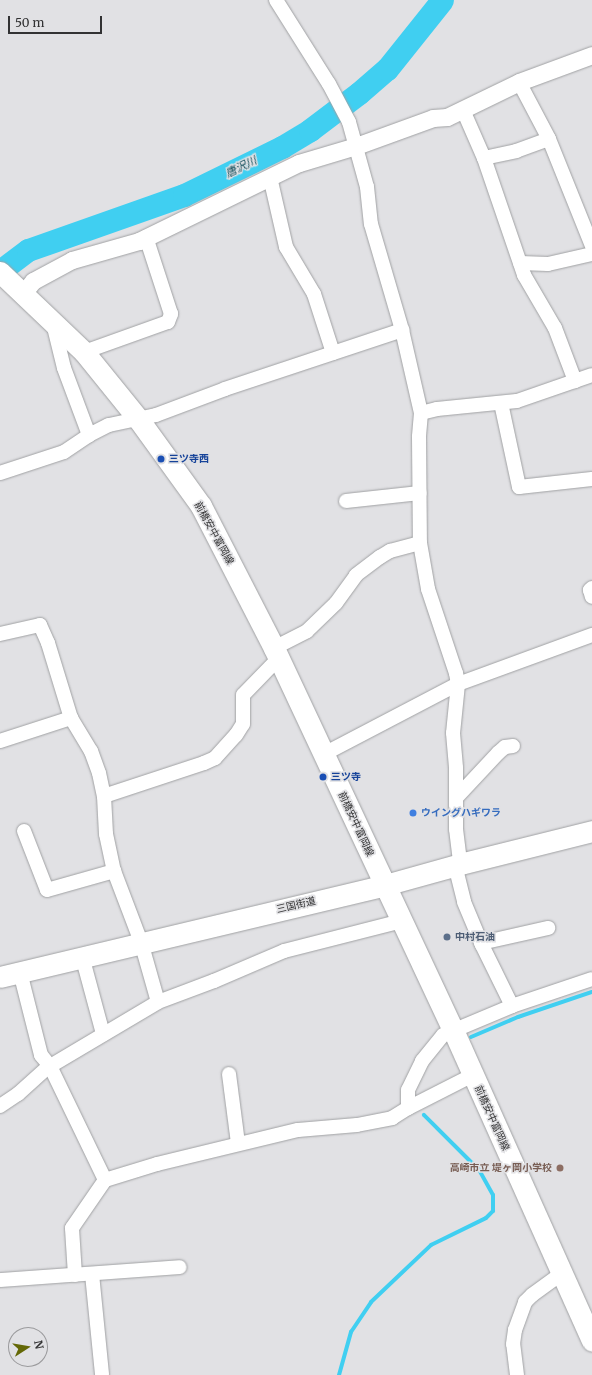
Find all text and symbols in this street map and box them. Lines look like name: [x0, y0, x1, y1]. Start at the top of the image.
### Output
scale bar: [10, 8, 104, 34]
text: 50 m: [15, 15, 44, 30]
water label: 唐沢川: [223, 154, 259, 180]
place label: 三ツ寺西: [169, 453, 209, 465]
marker: 三ツ寺西: [156, 454, 166, 464]
street label: 前橋安中富岡線: [192, 499, 236, 567]
place label: 三ツ寺: [331, 771, 361, 783]
marker: 三ツ寺: [318, 772, 328, 782]
street label: 前橋安中富岡線: [336, 790, 376, 858]
place label: ウイングハギワラ: [421, 807, 501, 819]
marker: ウイングハギワラ: [408, 808, 418, 818]
street label: 三国街道: [275, 895, 317, 915]
place label: 中村石油: [455, 931, 495, 943]
marker: 中村石油: [442, 932, 452, 942]
street label: 前橋安中富岡線: [472, 1084, 512, 1152]
place label: 高崎市立 堤ヶ岡小学校: [450, 1162, 552, 1174]
marker: 高崎市立 堤ヶ岡小学校: [555, 1163, 565, 1173]
north arrow: [8, 1327, 48, 1367]
text: N: [31, 1339, 47, 1350]

